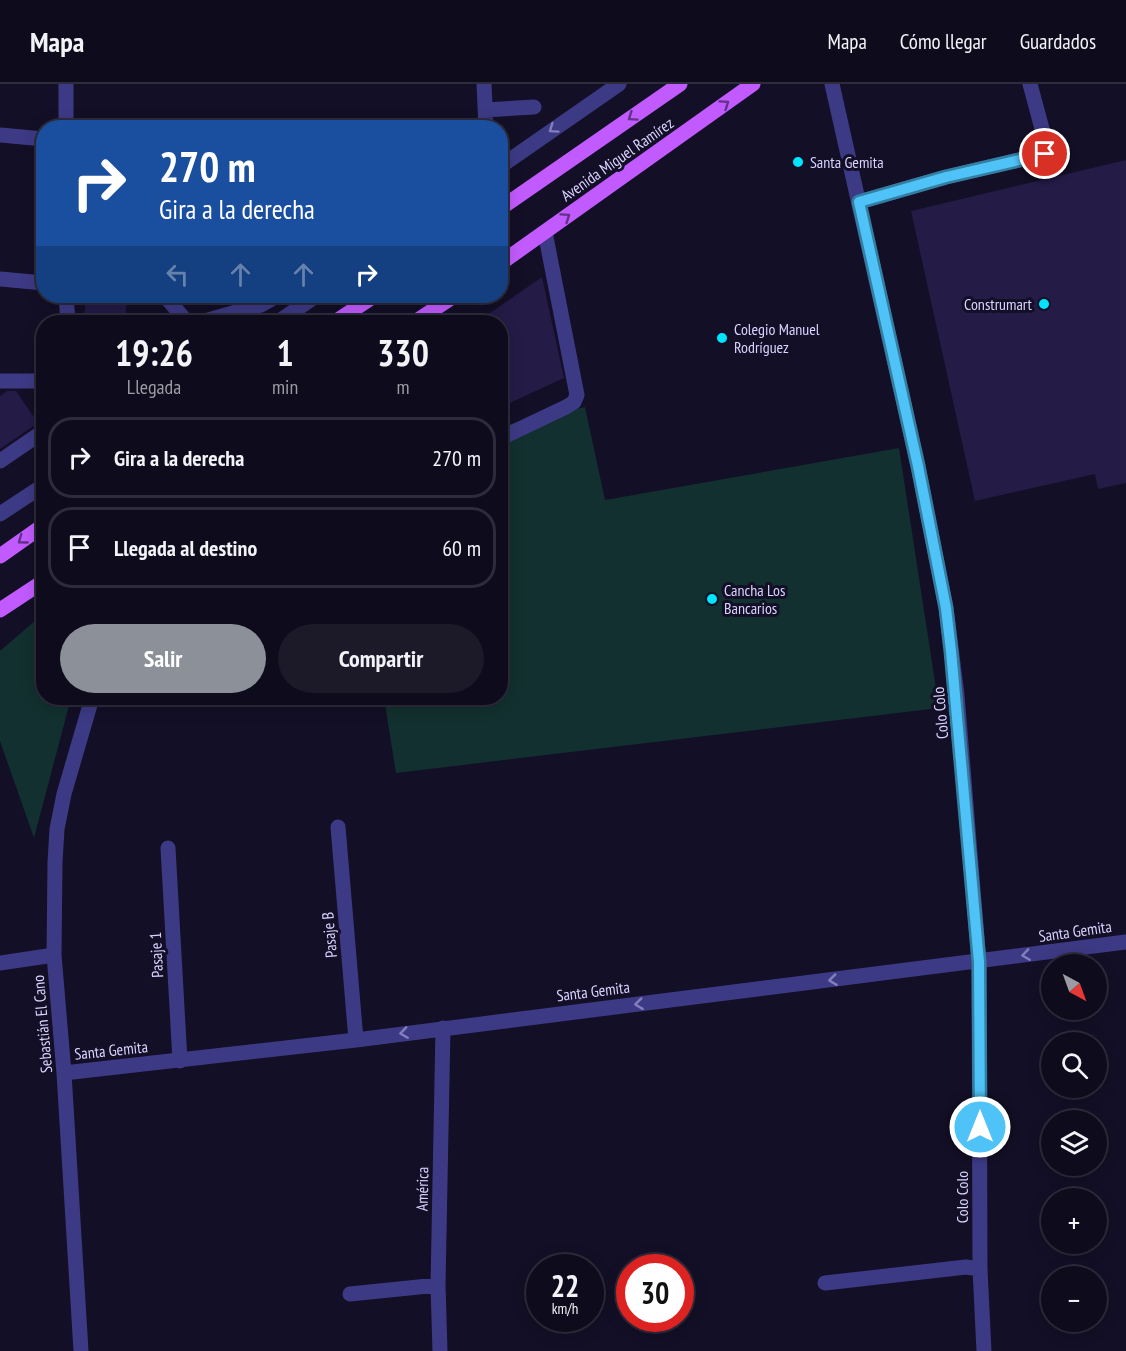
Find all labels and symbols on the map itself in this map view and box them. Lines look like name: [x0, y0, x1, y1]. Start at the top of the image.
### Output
one-way arrow: [719, 100, 730, 111]
one-way arrow: [628, 110, 639, 121]
street label: Avenida Miguel Ramírez: [557, 113, 677, 205]
one-way arrow: [549, 122, 560, 133]
pin: [1019, 128, 1070, 179]
place label: Santa Gemita: [810, 152, 884, 172]
marker: Santa Gemita: [791, 155, 805, 169]
one-way arrow: [559, 213, 570, 224]
place label: Construmart: [964, 294, 1033, 314]
marker: Construmart: [1037, 297, 1051, 311]
place label: Colegio Manuel Rodríguez: [734, 319, 820, 357]
marker: Colegio Manuel Rodríguez: [715, 331, 729, 345]
one-way arrow: [17, 533, 28, 544]
place label: Cancha Los Bancarios: [724, 580, 785, 618]
marker: Cancha Los Bancarios: [705, 592, 719, 606]
street label: Colo Colo: [928, 686, 952, 740]
street label: Pasaje B: [317, 911, 341, 959]
street label: Santa Gemita: [1037, 916, 1113, 946]
street label: Pasaje 1: [145, 932, 167, 978]
one-way arrow: [1022, 949, 1031, 961]
north arrow: [1041, 954, 1107, 1020]
one-way arrow: [828, 973, 838, 986]
street label: Sebastián El Cano: [28, 974, 56, 1074]
street label: Santa Gemita: [555, 977, 631, 1005]
one-way arrow: [635, 997, 644, 1009]
one-way arrow: [400, 1027, 409, 1039]
street label: Santa Gemita: [73, 1036, 149, 1064]
position arrow: [948, 1095, 1012, 1159]
street label: América: [412, 1167, 432, 1211]
street label: Colo Colo: [952, 1171, 972, 1223]
speed limit sign: 30: [616, 1254, 694, 1332]

